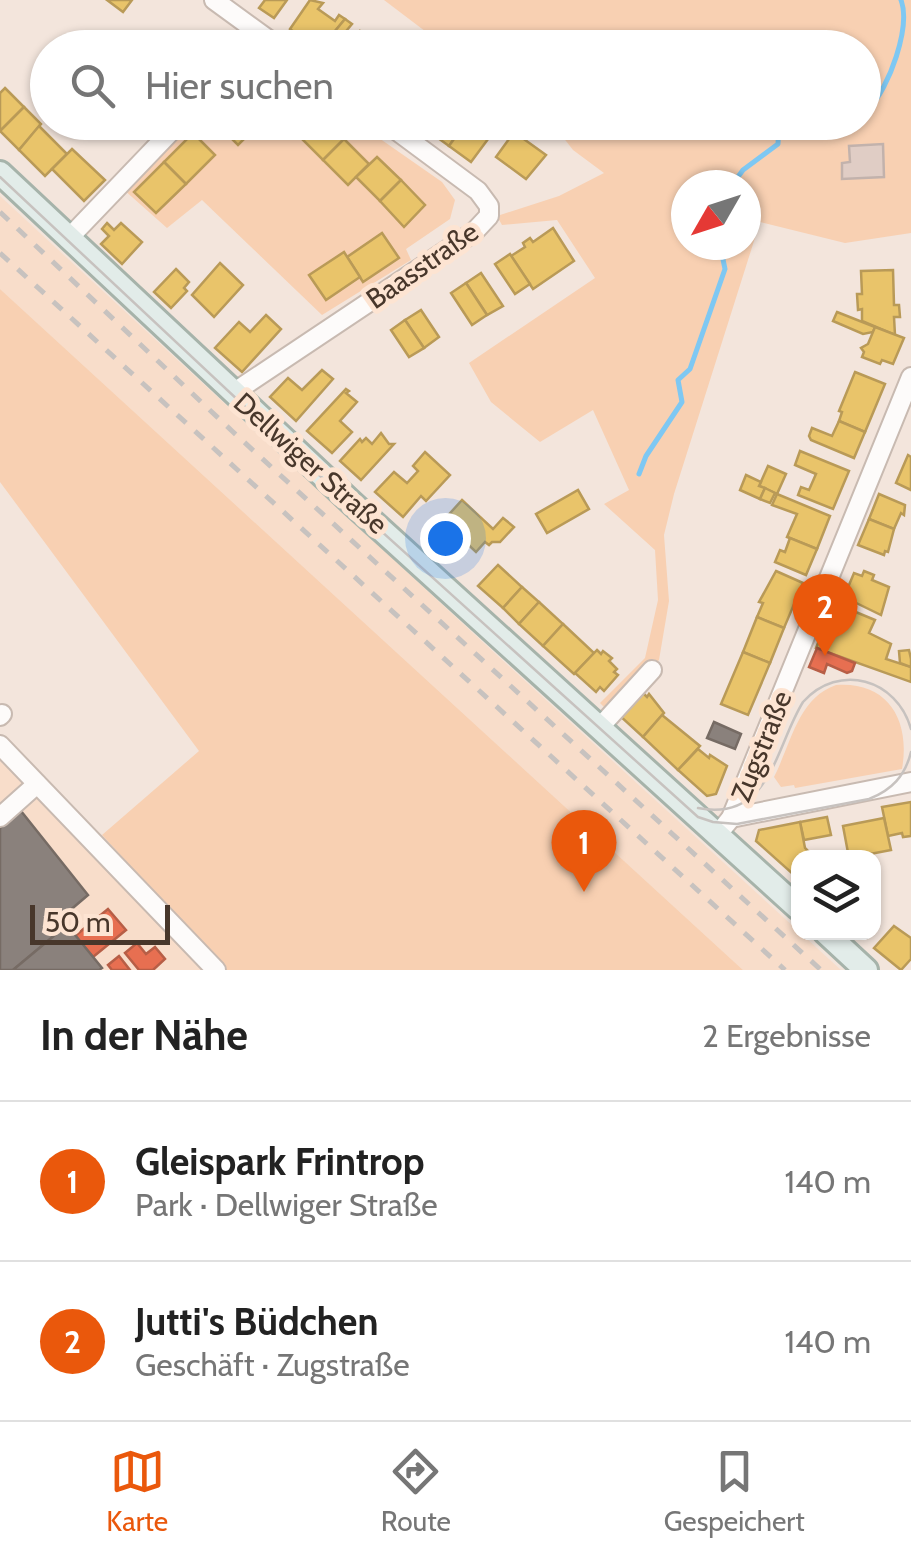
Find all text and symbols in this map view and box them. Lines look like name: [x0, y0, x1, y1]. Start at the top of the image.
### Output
search box: [30, 30, 881, 140]
icon: search: [65, 58, 120, 113]
text: Hier suchen: [145, 62, 334, 109]
north arrow: [671, 170, 761, 260]
street label: Baasstraße: [360, 214, 484, 316]
street label: Dellwiger Straße: [227, 385, 395, 541]
your location: [420, 513, 471, 564]
pin: 2: [792, 574, 858, 656]
street label: Zugstraße: [723, 686, 799, 806]
pin: 1: [552, 810, 616, 892]
map controls: [791, 850, 881, 940]
button: layers: [791, 850, 881, 940]
scale bar: [30, 900, 170, 944]
text: 50 m: [45, 905, 111, 939]
text: In der Nähe: [40, 1009, 248, 1061]
text: 2 Ergebnisse: [702, 1016, 871, 1055]
text: Gleispark Frintrop: [135, 1138, 424, 1185]
text: 1: [67, 1162, 78, 1201]
text: 140 m: [784, 1162, 871, 1201]
text: Park · Dellwiger Straße: [135, 1185, 438, 1224]
text: Jutti's Büdchen: [135, 1298, 378, 1345]
text: 2: [64, 1322, 81, 1361]
text: 140 m: [784, 1322, 871, 1361]
text: Geschäft · Zugstraße: [135, 1345, 410, 1384]
tab: Karte: [106, 1444, 168, 1538]
tab: Route: [381, 1444, 451, 1538]
tab: Gespeichert: [664, 1444, 805, 1538]

